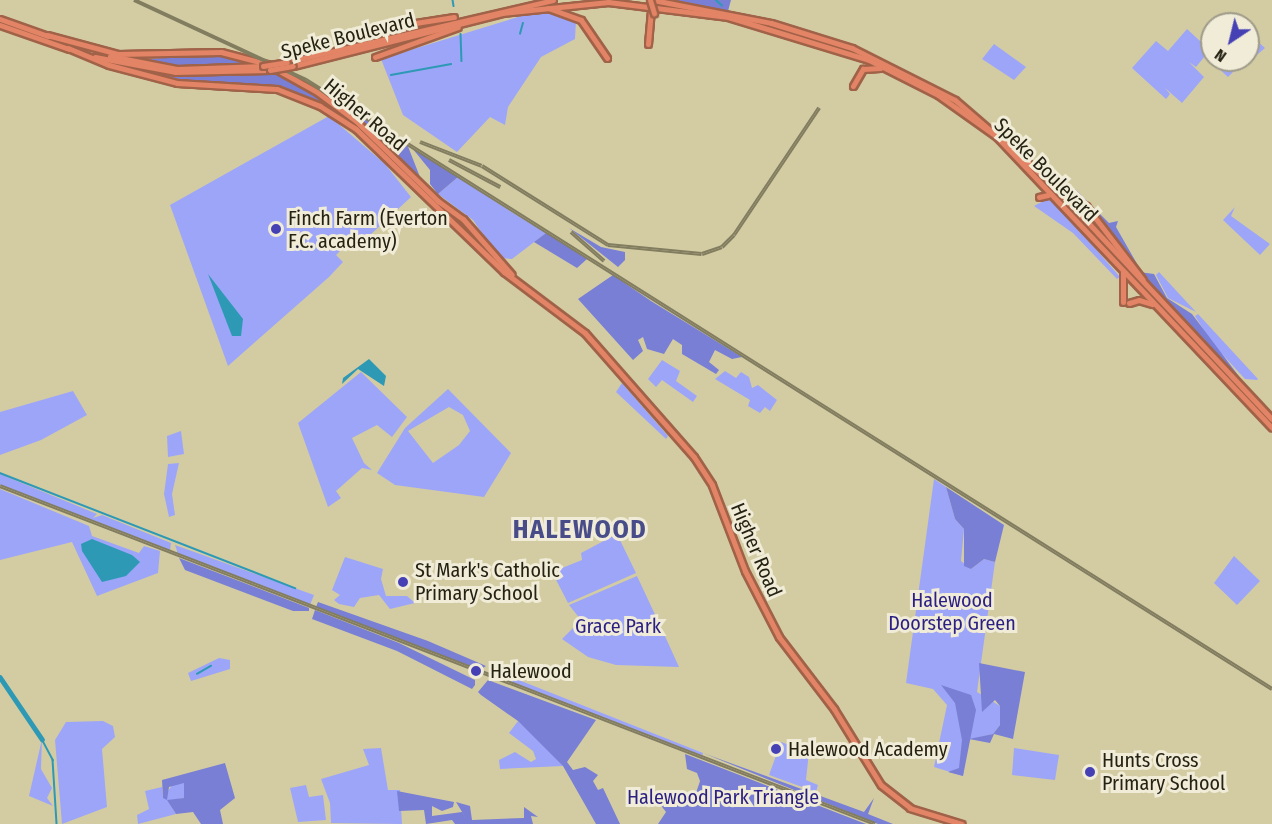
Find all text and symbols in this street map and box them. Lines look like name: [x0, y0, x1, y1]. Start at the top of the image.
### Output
street label: Speke Boulevard: [279, 8, 417, 64]
north arrow: [1200, 12, 1260, 72]
text: N: [1211, 45, 1230, 66]
street label: Higher Road: [319, 74, 411, 156]
street label: Speke Boulevard: [989, 113, 1103, 227]
place label: Finch Farm (Everton F.C. academy): [288, 206, 448, 253]
marker: Finch Farm (Everton F.C. academy): [269, 222, 283, 236]
street label: Higher Road: [725, 499, 787, 601]
district label: HALEWOOD: [513, 514, 647, 546]
place label: St Mark's Catholic Primary School: [415, 558, 560, 605]
marker: St Mark's Catholic Primary School: [396, 575, 410, 589]
park label: Halewood Doorstep Green: [888, 589, 1016, 636]
park label: Grace Park: [575, 614, 661, 638]
place label: Halewood: [490, 659, 572, 683]
marker: Halewood: [467, 662, 485, 680]
place label: Halewood Academy: [788, 737, 948, 761]
marker: Halewood Academy: [769, 742, 783, 756]
place label: Hunts Cross Primary School: [1102, 748, 1225, 795]
marker: Hunts Cross Primary School: [1083, 765, 1097, 779]
park label: Halewood Park Triangle: [627, 785, 819, 809]

